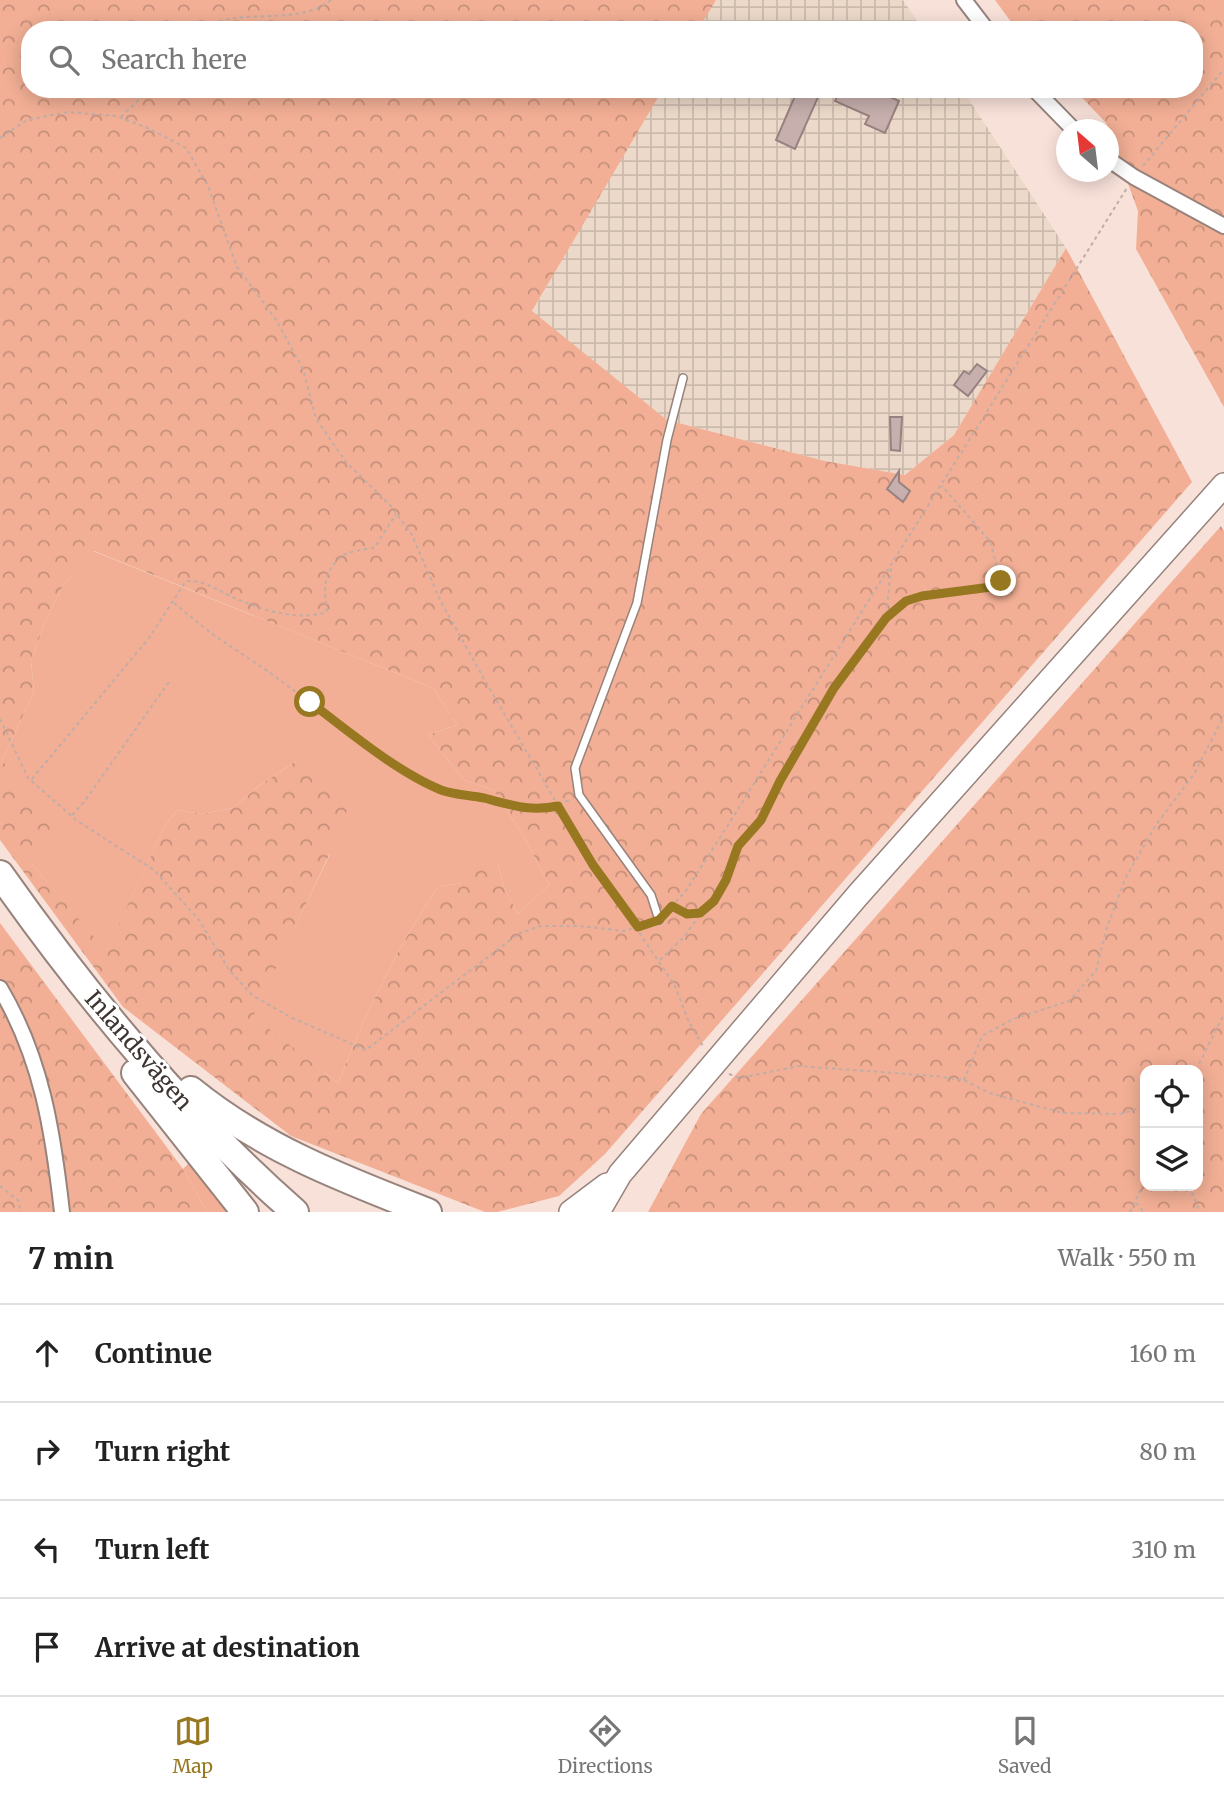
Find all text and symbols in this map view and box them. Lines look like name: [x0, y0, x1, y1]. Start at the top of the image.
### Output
search box: [21, 21, 1203, 98]
icon: search: [45, 41, 83, 79]
text: Search here: [101, 43, 247, 76]
north arrow: [1056, 119, 1119, 182]
route end: [985, 565, 1016, 596]
route start: [294, 686, 325, 717]
street label: Inlandsvägen: [79, 984, 199, 1116]
map controls: [1140, 1065, 1203, 1191]
button: locate: [1140, 1065, 1203, 1128]
button: layers: [1140, 1128, 1203, 1191]
text: 7 min: [28, 1239, 114, 1277]
text: Walk · 550 m: [1058, 1243, 1196, 1272]
icon: ahead: [28, 1334, 66, 1372]
text: Continue: [95, 1337, 212, 1370]
text: 160 m: [1130, 1339, 1196, 1368]
icon: right: [28, 1432, 66, 1470]
text: Turn right: [95, 1435, 230, 1468]
text: 80 m: [1139, 1437, 1196, 1466]
icon: left: [28, 1530, 66, 1568]
text: Turn left: [95, 1533, 209, 1566]
text: 310 m: [1131, 1535, 1196, 1564]
icon: arrive: [28, 1628, 66, 1666]
text: Arrive at destination: [95, 1631, 360, 1664]
tab: Map: [172, 1712, 213, 1778]
tab: Directions: [558, 1712, 653, 1778]
tab: Saved: [998, 1712, 1052, 1778]

